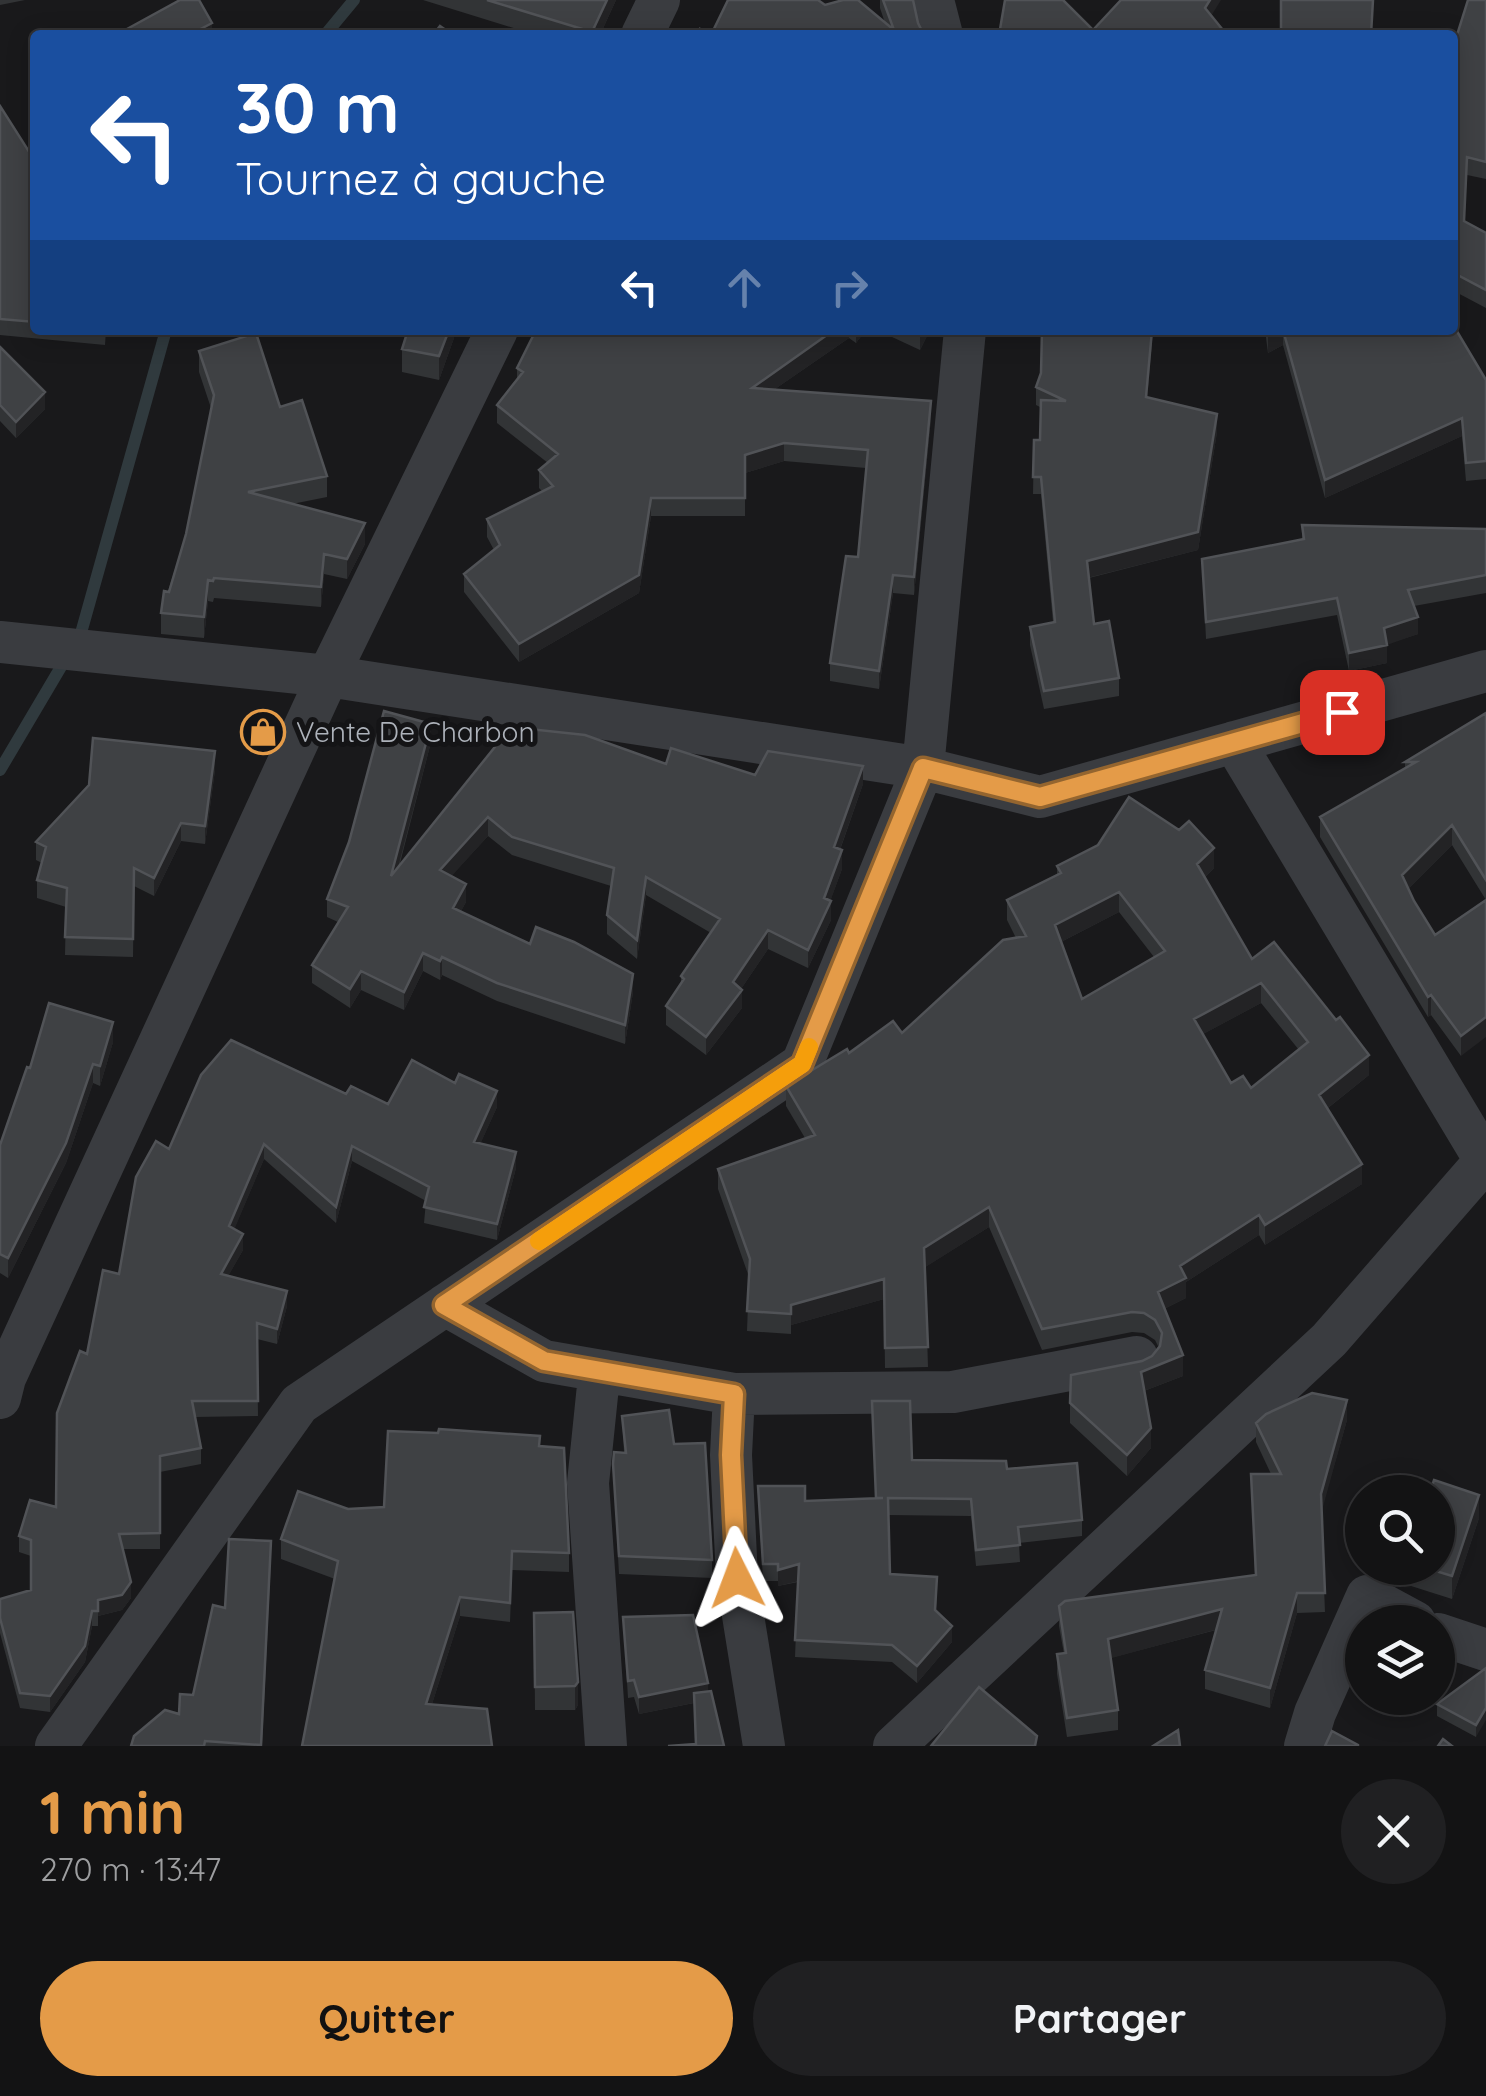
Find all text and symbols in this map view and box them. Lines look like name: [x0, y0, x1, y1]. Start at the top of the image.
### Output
text: 30 m: [235, 63, 400, 151]
icon: left: [70, 70, 200, 200]
text: Tournez à gauche: [235, 150, 606, 206]
icon: left: [612, 260, 667, 315]
icon: ahead: [717, 260, 772, 315]
icon: right: [822, 260, 877, 315]
pin: [1300, 670, 1385, 755]
icon: arrive: [1315, 685, 1370, 740]
shop icon: Vente De Charbon: [240, 709, 286, 755]
place label: Vente De Charbon: [296, 714, 535, 749]
map controls: [1345, 1475, 1455, 1715]
button: search: [1345, 1475, 1455, 1585]
position arrow: [685, 1526, 789, 1630]
button: layers: [1345, 1605, 1455, 1715]
text: 1 min: [40, 1774, 185, 1849]
button: close: [1341, 1779, 1446, 1884]
text: 270 m · 13:47: [40, 1849, 221, 1889]
button: Quitter: [40, 1961, 733, 2076]
button: Partager: [753, 1961, 1446, 2076]

